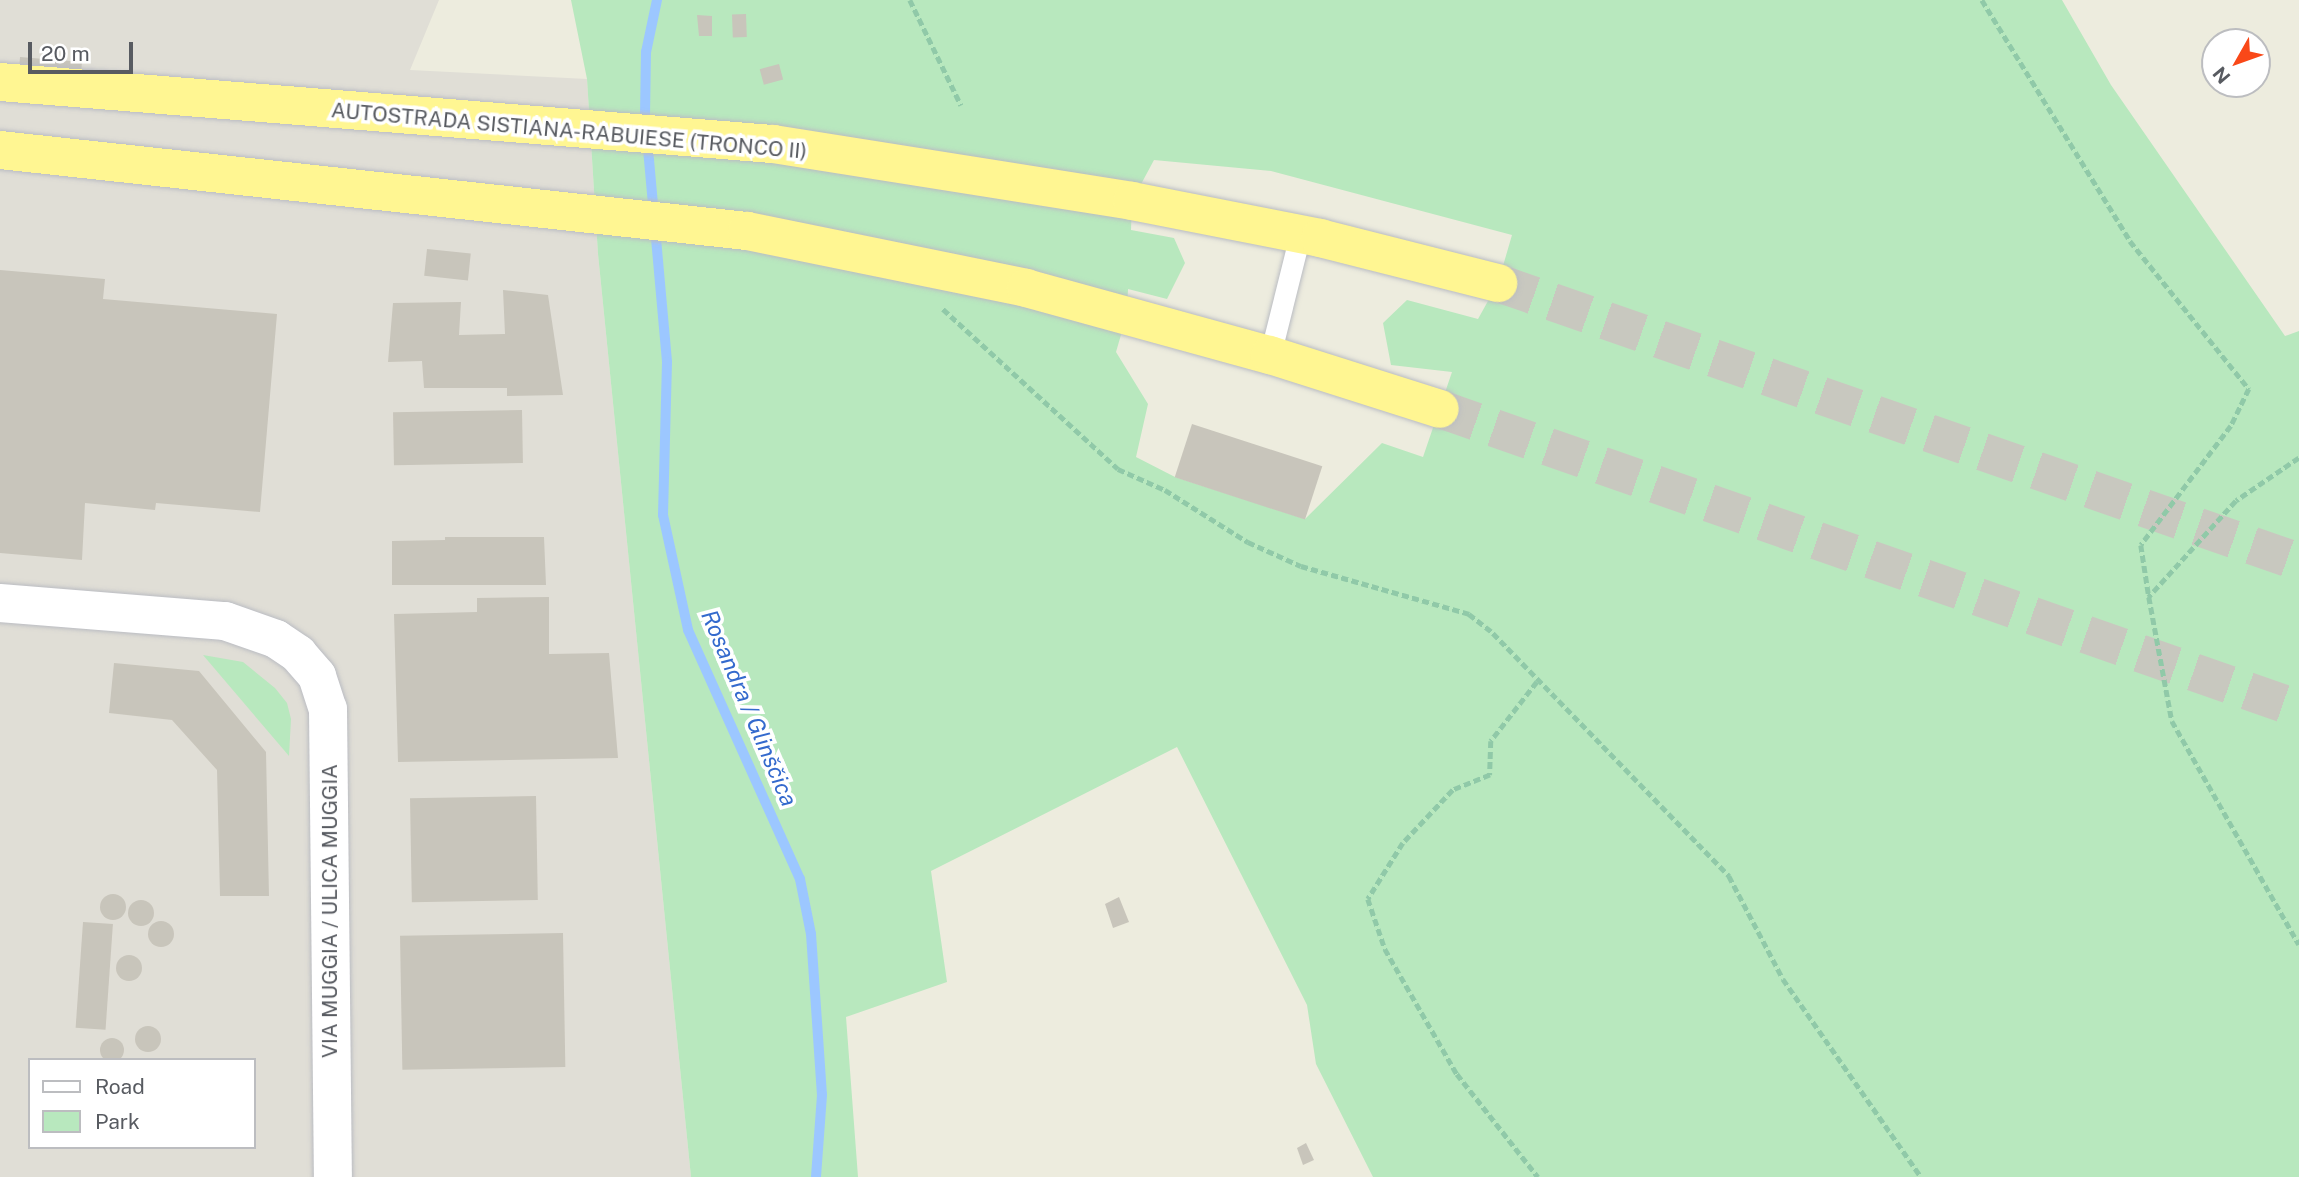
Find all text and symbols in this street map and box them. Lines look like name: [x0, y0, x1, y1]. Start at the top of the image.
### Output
scale bar: [32, 28, 136, 72]
north arrow: [2201, 28, 2271, 98]
text: 20 m: [41, 41, 90, 66]
text: N: [2208, 62, 2235, 88]
street label: AUTOSTRADA SISTIANA-RABUIESE (TRONCO II): [330, 98, 808, 164]
water label: Rosandra / Glinščica: [695, 606, 803, 810]
street label: VIA MUGGIA / ULICA MUGGIA: [317, 764, 343, 1058]
legend: [28, 1058, 256, 1149]
text: Road: [95, 1074, 145, 1099]
text: Park: [95, 1109, 140, 1134]

